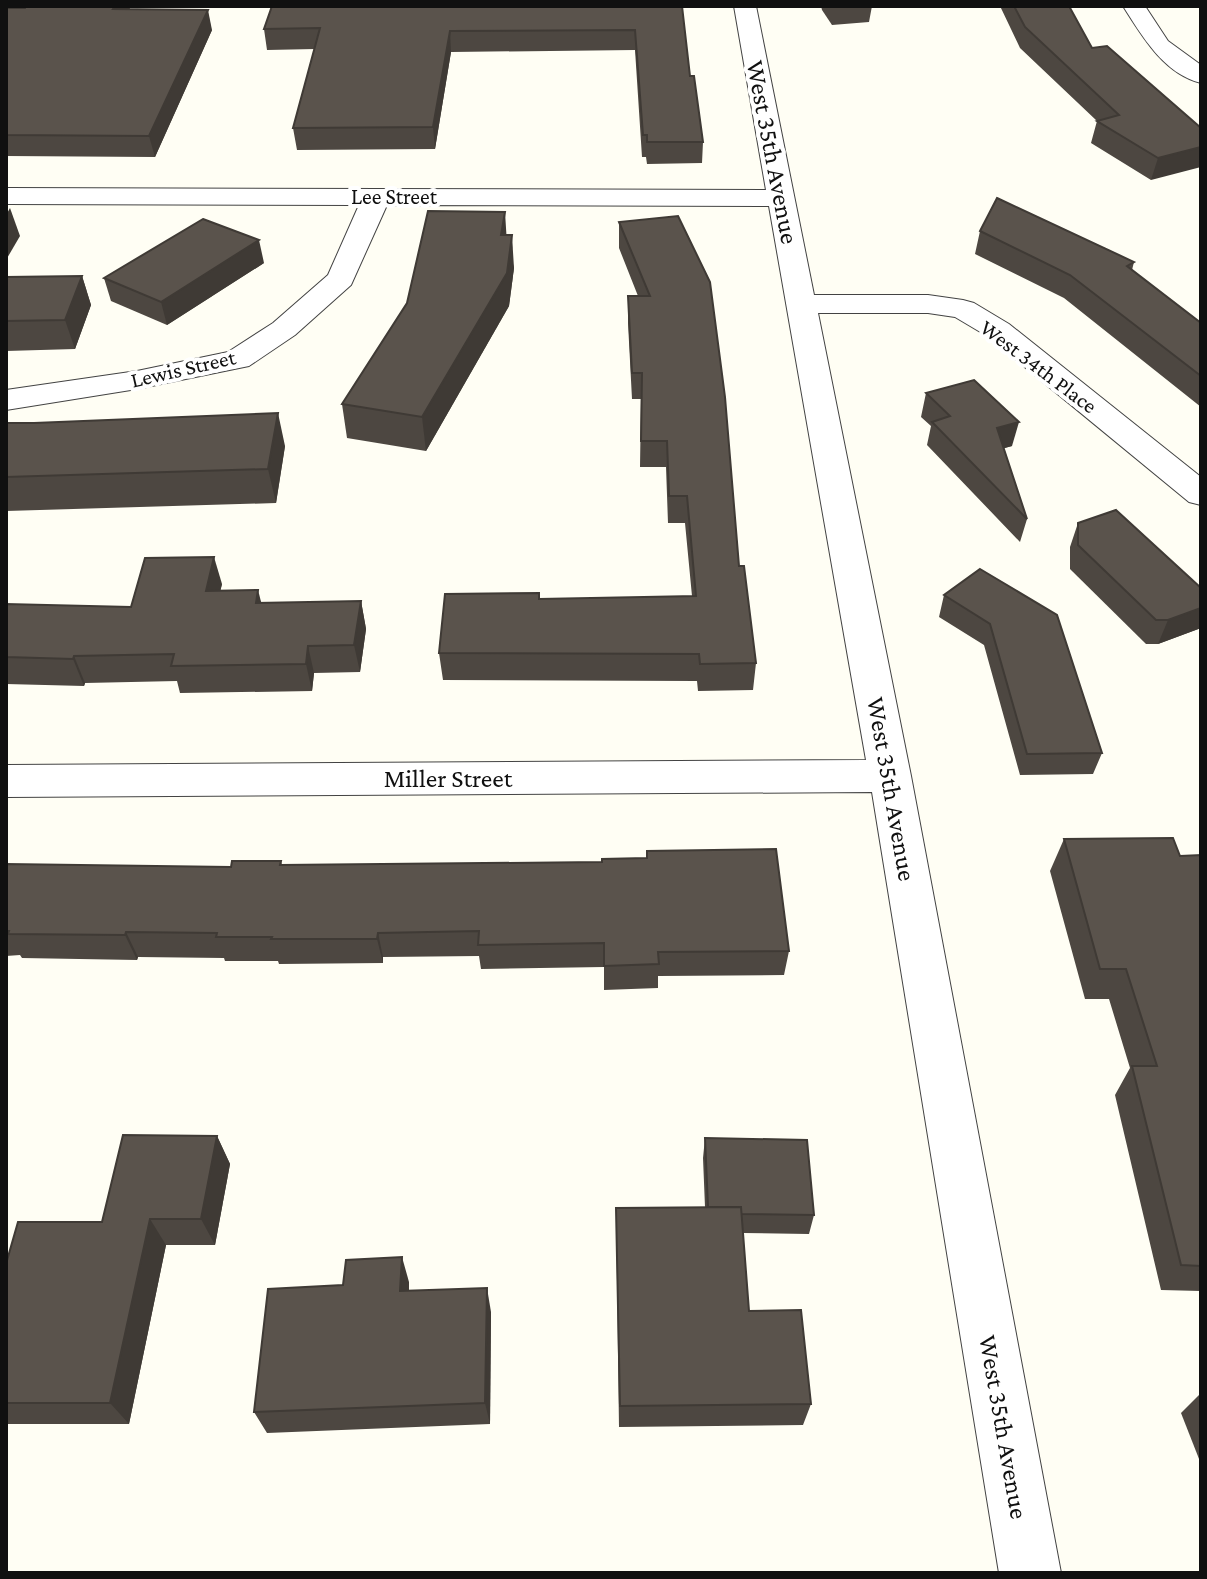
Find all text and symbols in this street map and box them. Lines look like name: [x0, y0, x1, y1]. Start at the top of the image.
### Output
street label: West 35th Avenue: [740, 58, 805, 246]
street label: Lee Street: [351, 184, 438, 209]
street label: West 34th Place: [975, 314, 1102, 418]
street label: Lewis Street: [128, 344, 239, 393]
street label: West 35th Avenue: [861, 695, 922, 883]
street label: Miller Street: [384, 764, 513, 793]
street label: West 35th Avenue: [973, 1333, 1034, 1521]

